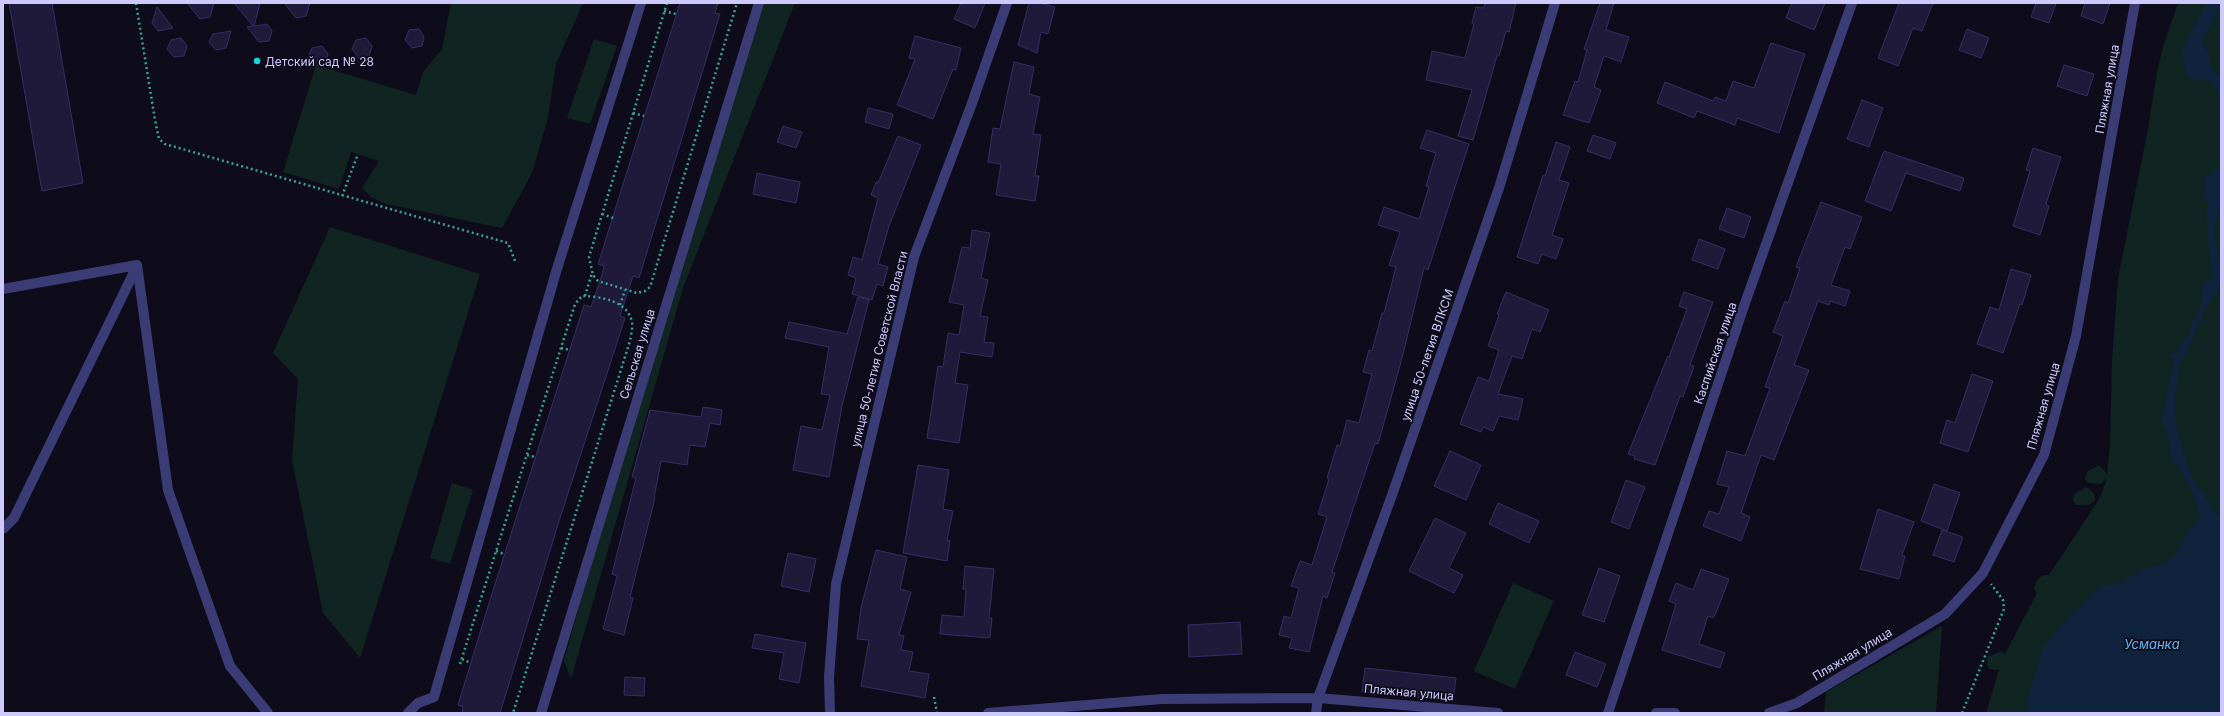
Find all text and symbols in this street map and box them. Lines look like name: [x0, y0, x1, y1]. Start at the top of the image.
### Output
street label: Пляжная улица: [2092, 43, 2122, 135]
place label: Детский сад № 28: [265, 54, 374, 69]
marker: Детский сад № 28: [252, 56, 262, 66]
street label: улица 50-летия Советской Власти: [847, 249, 911, 449]
street label: улица 50-летия ВЛКСМ: [1397, 287, 1457, 423]
street label: Каспийская улица: [1690, 300, 1740, 406]
street label: Сельская улица: [616, 307, 658, 401]
street label: Пляжная улица: [2023, 361, 2063, 451]
street label: Пляжная улица: [1809, 624, 1895, 684]
water label: Усманка: [2124, 636, 2180, 652]
street label: Пляжная улица: [1363, 681, 1455, 703]

